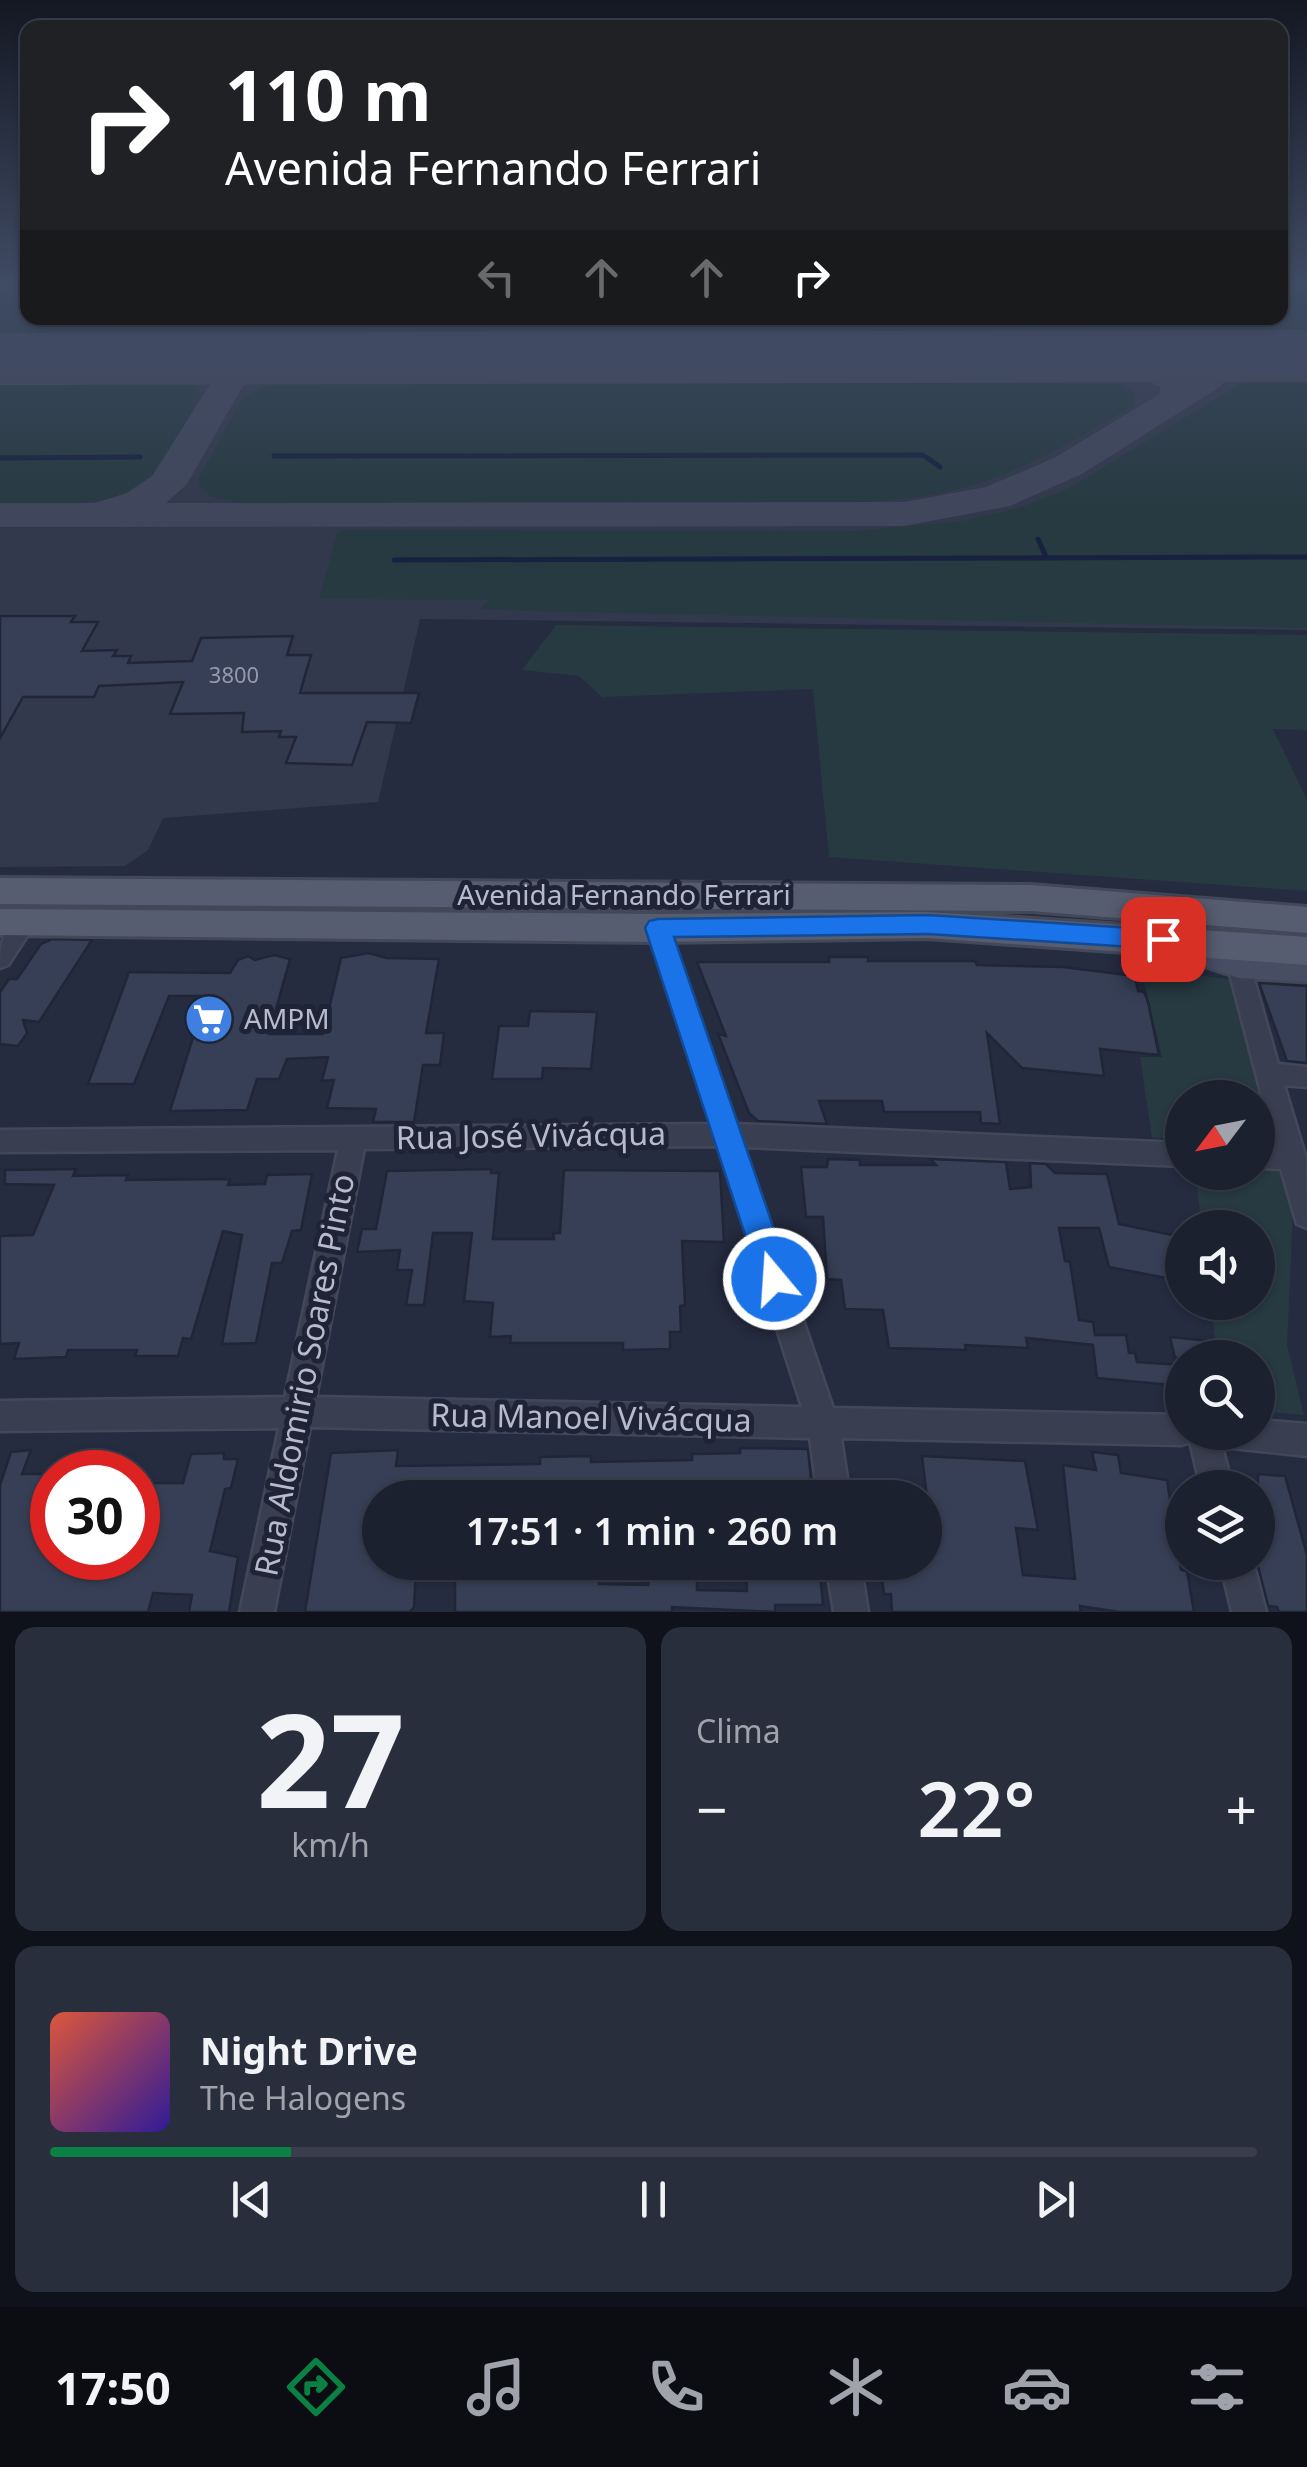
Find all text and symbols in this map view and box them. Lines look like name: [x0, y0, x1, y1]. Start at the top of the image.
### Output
text: 110 m: [225, 46, 432, 142]
icon: right: [60, 60, 190, 190]
text: Avenida Fernando Ferrari: [225, 137, 761, 198]
icon: left: [469, 250, 524, 305]
icon: ahead: [574, 250, 629, 305]
icon: ahead: [679, 250, 734, 305]
icon: right: [784, 250, 839, 305]
house number: 3800: [209, 659, 259, 689]
street label: Avenida Fernando Ferrari: [457, 875, 791, 913]
pin: [1121, 897, 1206, 982]
icon: arrive: [1136, 912, 1191, 967]
supermarket icon: AMPM: [183, 993, 235, 1045]
place label: AMPM: [244, 999, 330, 1037]
north arrow: [1165, 1080, 1275, 1190]
map controls: [1165, 1080, 1275, 1580]
street label: Rua José Vivácqua: [396, 1111, 666, 1158]
street label: Rua Aldomirio Soares Pinto: [243, 1170, 364, 1579]
button: sound: [1165, 1210, 1275, 1320]
position arrow: [722, 1227, 826, 1331]
button: search: [1165, 1340, 1275, 1450]
street label: Rua Manoel Vivácqua: [430, 1392, 752, 1441]
speed limit sign: 30: [30, 1450, 160, 1580]
button: layers: [1165, 1470, 1275, 1580]
text: 17:51 · 1 min · 260 m: [466, 1504, 838, 1556]
text: 27: [256, 1669, 405, 1846]
text: Clima: [696, 1709, 781, 1752]
text: 22°: [918, 1757, 1035, 1859]
text: −: [696, 1771, 727, 1846]
text: +: [1226, 1771, 1257, 1846]
text: km/h: [291, 1823, 370, 1866]
text: Night Drive: [200, 2024, 418, 2076]
text: The Halogens: [200, 2076, 406, 2119]
icon: previous: [224, 2172, 279, 2227]
icon: pause: [626, 2172, 681, 2227]
icon: next: [1028, 2172, 1083, 2227]
icon: directions: [281, 2352, 351, 2422]
icon: music: [461, 2352, 531, 2422]
icon: phone: [641, 2352, 711, 2422]
icon: climate: [821, 2352, 891, 2422]
icon: car: [1002, 2352, 1072, 2422]
icon: filters: [1182, 2352, 1252, 2422]
text: 17:50: [55, 2357, 171, 2418]

